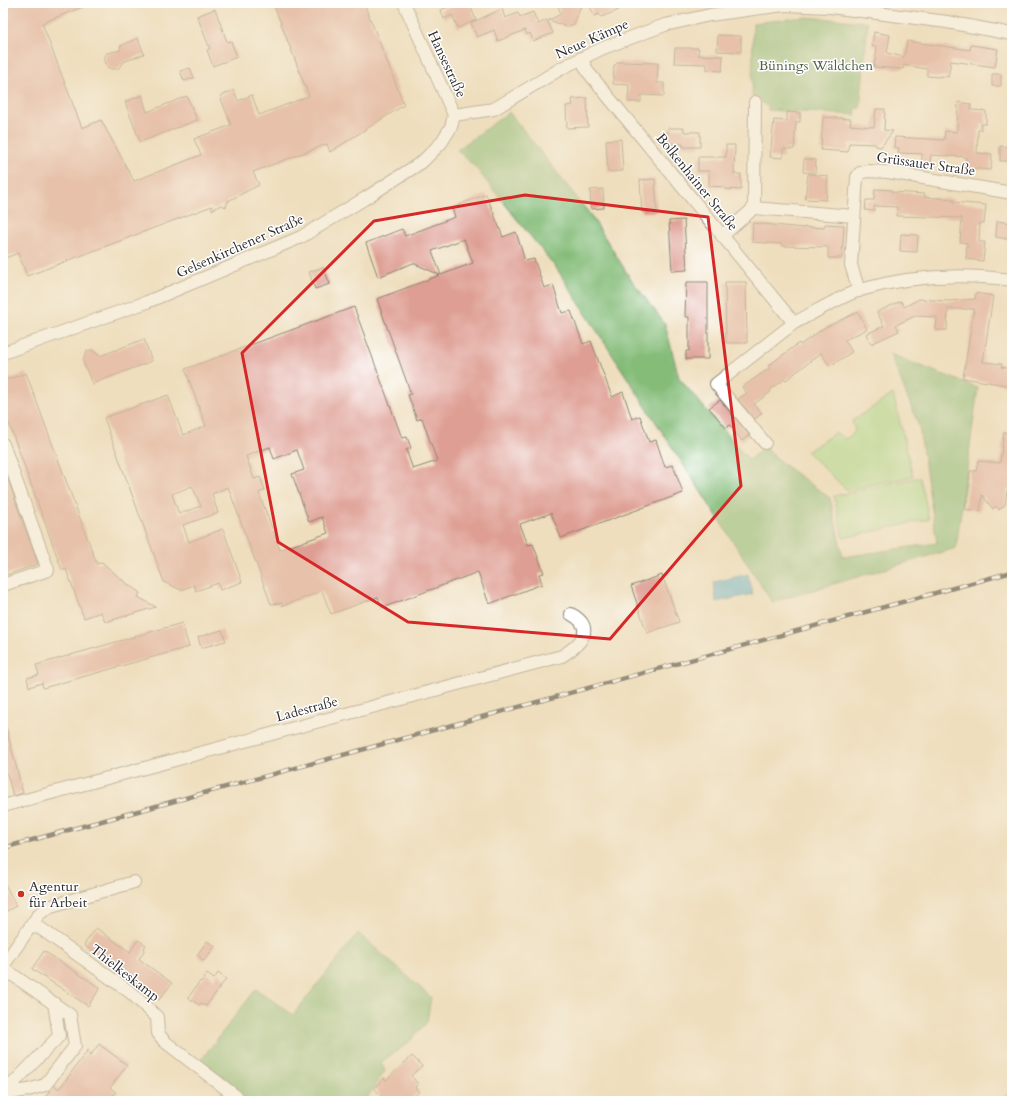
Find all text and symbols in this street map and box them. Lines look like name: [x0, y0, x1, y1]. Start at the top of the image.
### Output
street label: Neue Kämpe: [552, 14, 632, 64]
street label: Hansestraße: [423, 27, 471, 101]
park label: Bünings Wäldchen: [759, 56, 873, 75]
street label: Bolkenhainer Straße: [652, 129, 742, 235]
street label: Grüssauer Straße: [875, 148, 977, 180]
street label: Gelsenkirchener Straße: [173, 209, 307, 283]
street label: Ladestraße: [274, 692, 340, 726]
place label: Agentur für Arbeit: [29, 877, 88, 912]
marker: Agentur für Arbeit: [16, 889, 26, 899]
street label: Thielkeskamp: [86, 940, 164, 1006]

